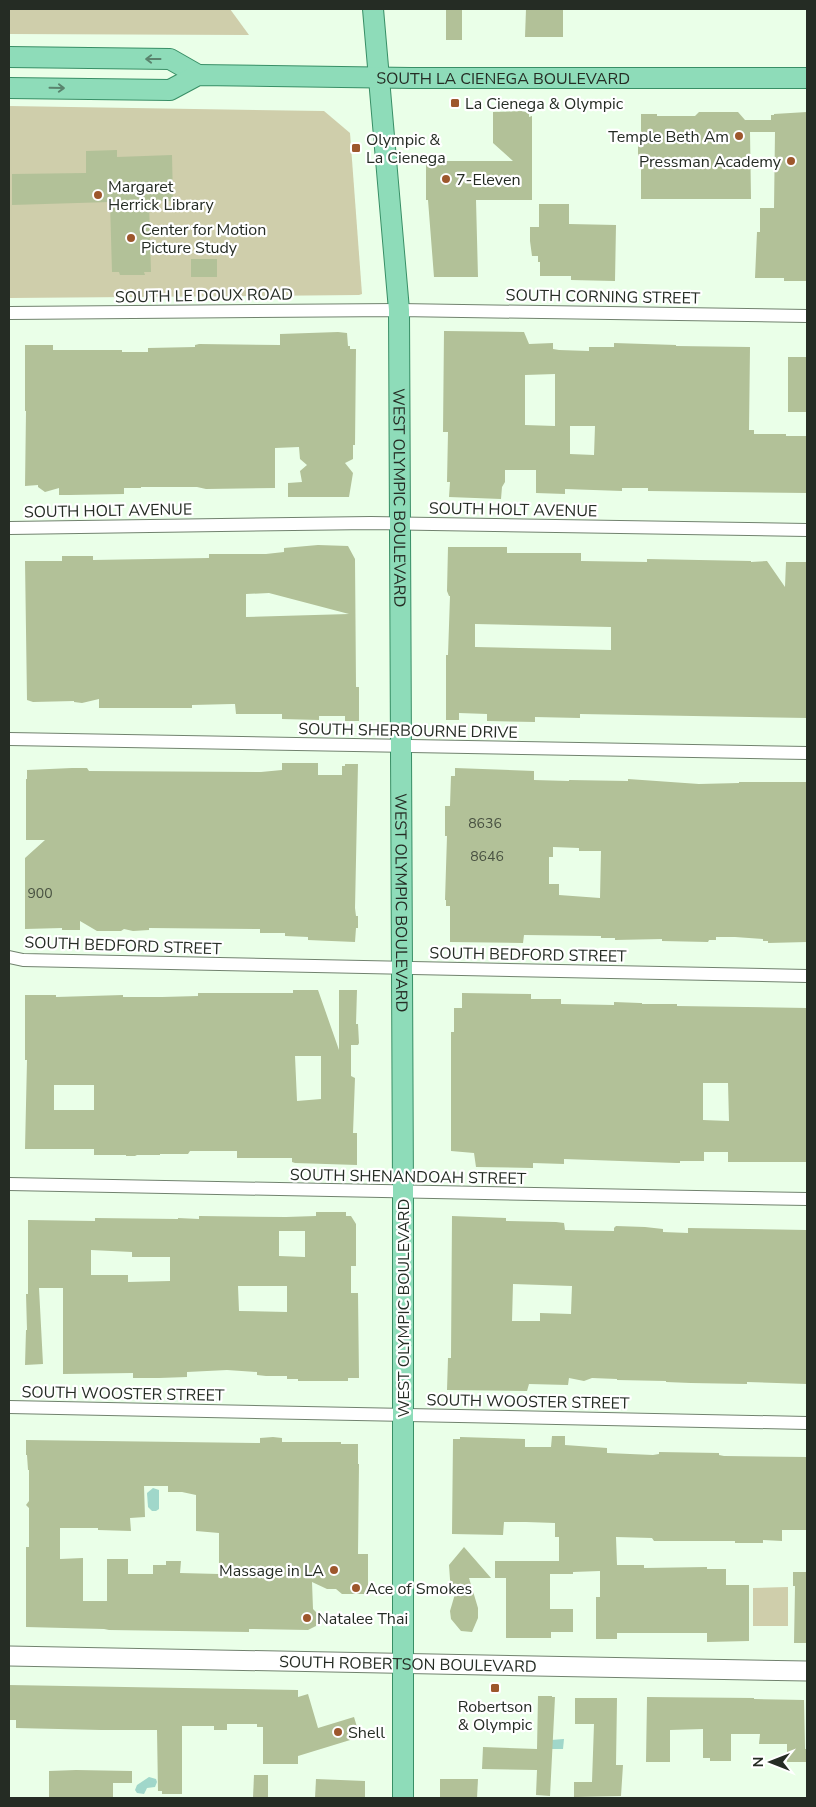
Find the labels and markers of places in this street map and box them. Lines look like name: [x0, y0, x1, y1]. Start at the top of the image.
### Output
place label: La Cienega & Olympic: [465, 93, 624, 115]
marker: La Cienega & Olympic: [449, 97, 461, 109]
place label: Temple Beth Am: [608, 126, 729, 148]
place label: Olympic & La Cienega: [366, 129, 446, 169]
marker: Temple Beth Am: [733, 130, 745, 142]
marker: Olympic & La Cienega: [350, 142, 362, 154]
place label: Pressman Academy: [639, 151, 782, 173]
marker: Pressman Academy: [785, 155, 797, 167]
place label: 7-Eleven: [456, 169, 521, 191]
marker: 7-Eleven: [440, 173, 452, 185]
place label: Margaret Herrick Library: [108, 176, 214, 216]
marker: Margaret Herrick Library: [92, 189, 104, 201]
place label: Center for Motion Picture Study: [141, 219, 266, 259]
marker: Center for Motion Picture Study: [125, 232, 137, 244]
place label: Massage in LA: [219, 1560, 324, 1582]
marker: Massage in LA: [328, 1564, 340, 1576]
place label: Ace of Smokes: [366, 1578, 472, 1600]
marker: Ace of Smokes: [350, 1582, 362, 1594]
place label: Natalee Thai: [317, 1608, 408, 1630]
marker: Natalee Thai: [301, 1612, 313, 1624]
marker: Robertson & Olympic: [489, 1682, 501, 1694]
place label: Robertson & Olympic: [458, 1696, 533, 1736]
place label: Shell: [348, 1722, 385, 1744]
marker: Shell: [332, 1726, 344, 1738]

